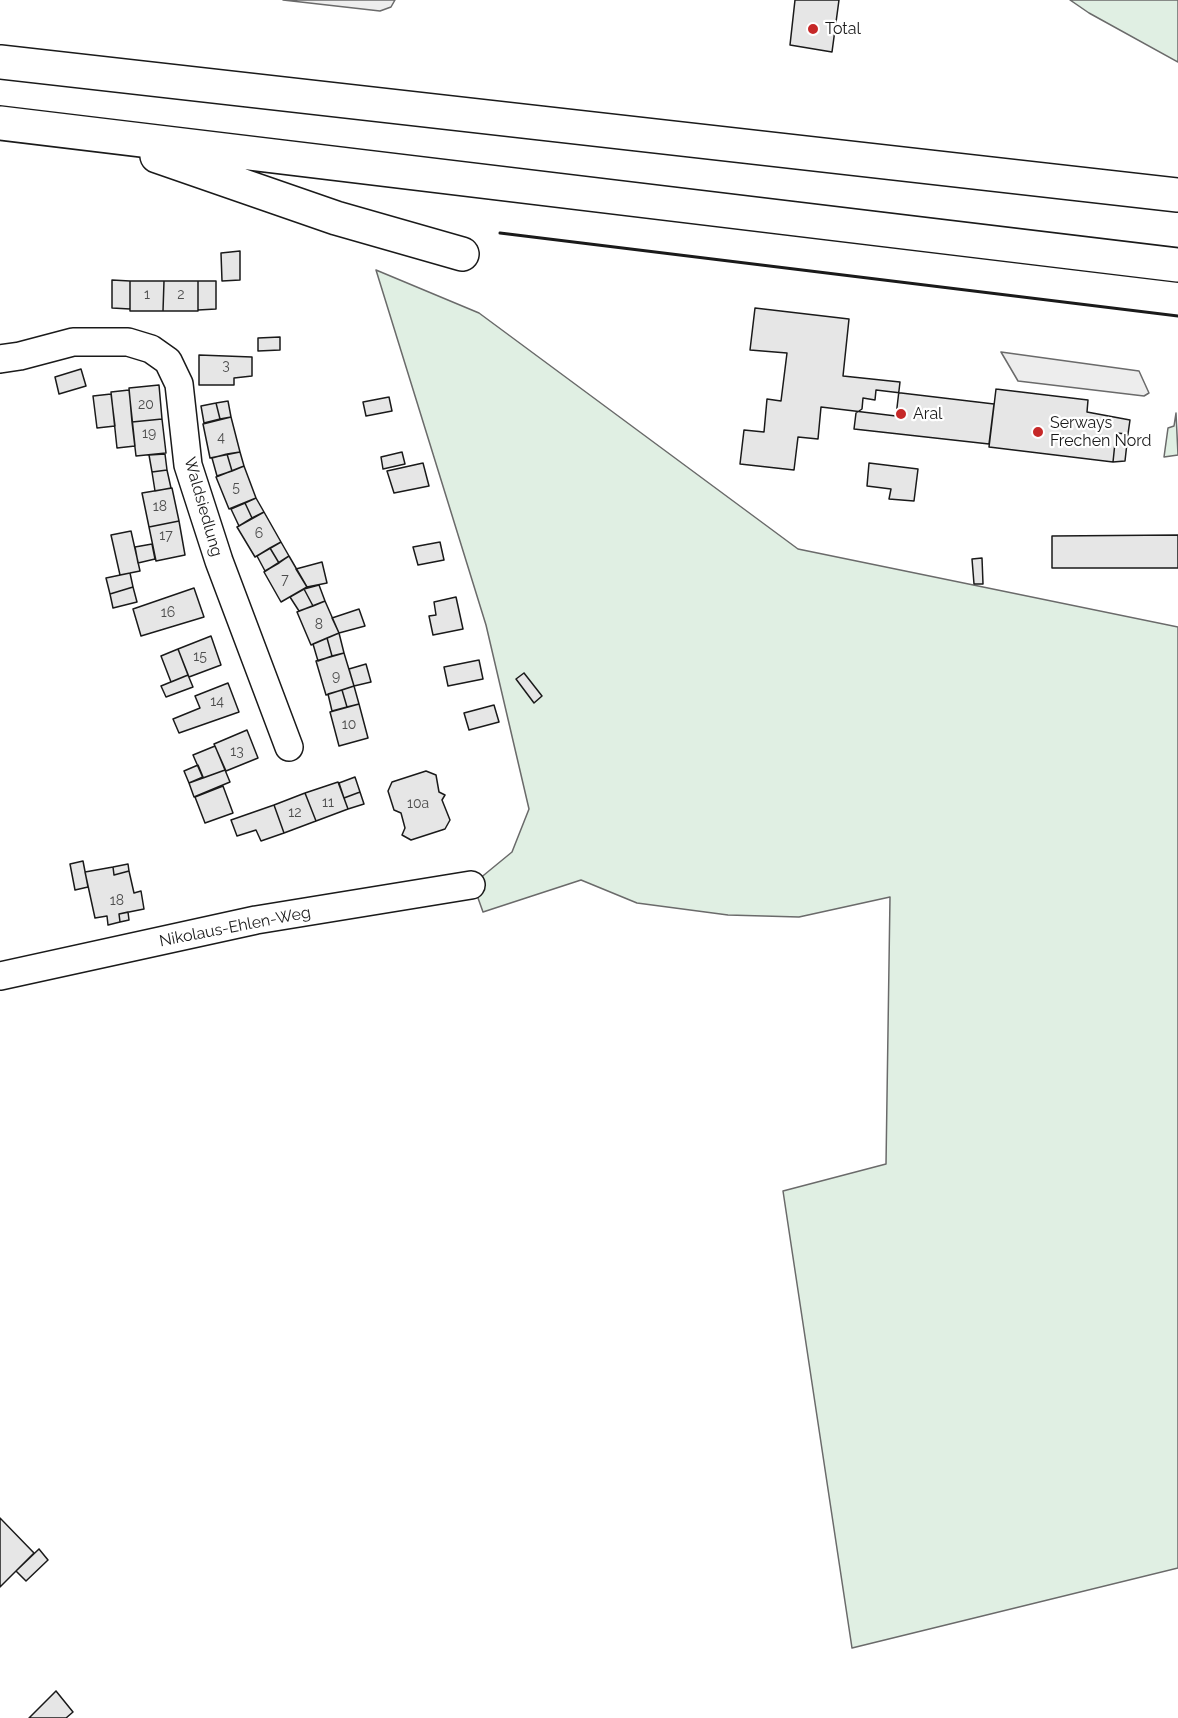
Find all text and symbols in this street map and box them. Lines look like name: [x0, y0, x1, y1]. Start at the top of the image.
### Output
place label: Total: [825, 19, 861, 39]
marker: Total: [806, 22, 820, 36]
house number: 1: [144, 287, 150, 303]
house number: 2: [177, 287, 185, 303]
house number: 3: [222, 358, 230, 374]
house number: 20: [138, 397, 154, 413]
place label: Aral: [913, 404, 942, 424]
marker: Aral: [894, 407, 908, 421]
place label: Serways Frechen Nord: [1050, 413, 1152, 451]
marker: Serways Frechen Nord: [1031, 425, 1045, 439]
house number: 19: [142, 426, 156, 442]
house number: 4: [217, 430, 225, 446]
street label: Waldsiedlung: [180, 455, 226, 559]
house number: 5: [232, 480, 240, 496]
house number: 18: [153, 499, 167, 515]
house number: 6: [255, 526, 263, 542]
house number: 17: [159, 528, 173, 544]
house number: 7: [281, 572, 289, 588]
house number: 16: [161, 605, 175, 621]
house number: 8: [315, 617, 323, 633]
house number: 15: [193, 649, 207, 665]
house number: 9: [332, 669, 340, 685]
house number: 14: [210, 694, 224, 710]
house number: 10: [342, 717, 356, 733]
house number: 13: [230, 744, 244, 760]
house number: 11: [322, 795, 334, 811]
house number: 10a: [407, 796, 429, 812]
house number: 12: [288, 805, 302, 821]
house number: 18: [110, 893, 124, 909]
street label: Nikolaus-Ehlen-Weg: [158, 903, 312, 951]

